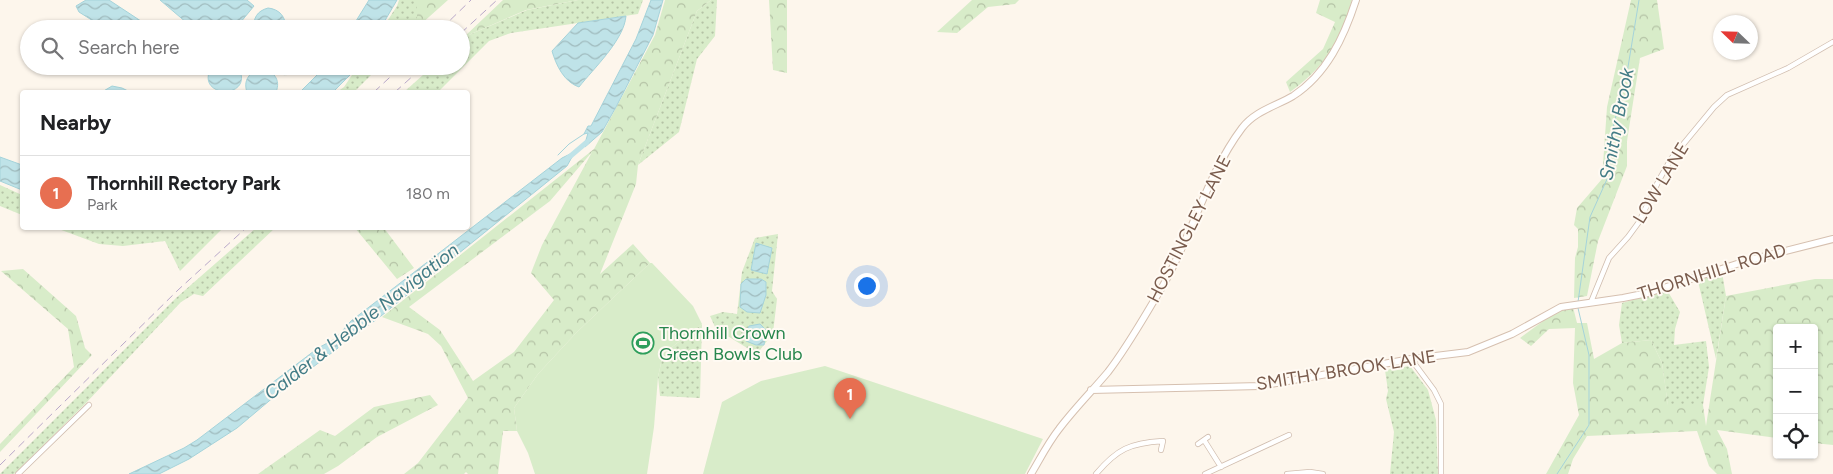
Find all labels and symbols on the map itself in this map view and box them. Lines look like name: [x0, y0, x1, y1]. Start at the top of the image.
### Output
north arrow: [1713, 15, 1758, 60]
water label: Smithy Brook: [1594, 65, 1639, 182]
street label: LOW LANE: [1628, 138, 1694, 228]
street label: HOSTINGLEY LANE: [1142, 152, 1236, 306]
water label: Calder & Hebble Navigation: [259, 238, 464, 405]
street label: THORNHILL ROAD: [1635, 239, 1789, 305]
your location: [854, 273, 880, 299]
place label: Thornhill Crown Green Bowls Club: [659, 322, 803, 365]
sports icon: Thornhill Crown Green Bowls Club: [631, 331, 655, 355]
street label: SMITHY BROOK LANE: [1255, 345, 1437, 395]
pin: 1: [834, 378, 866, 419]

